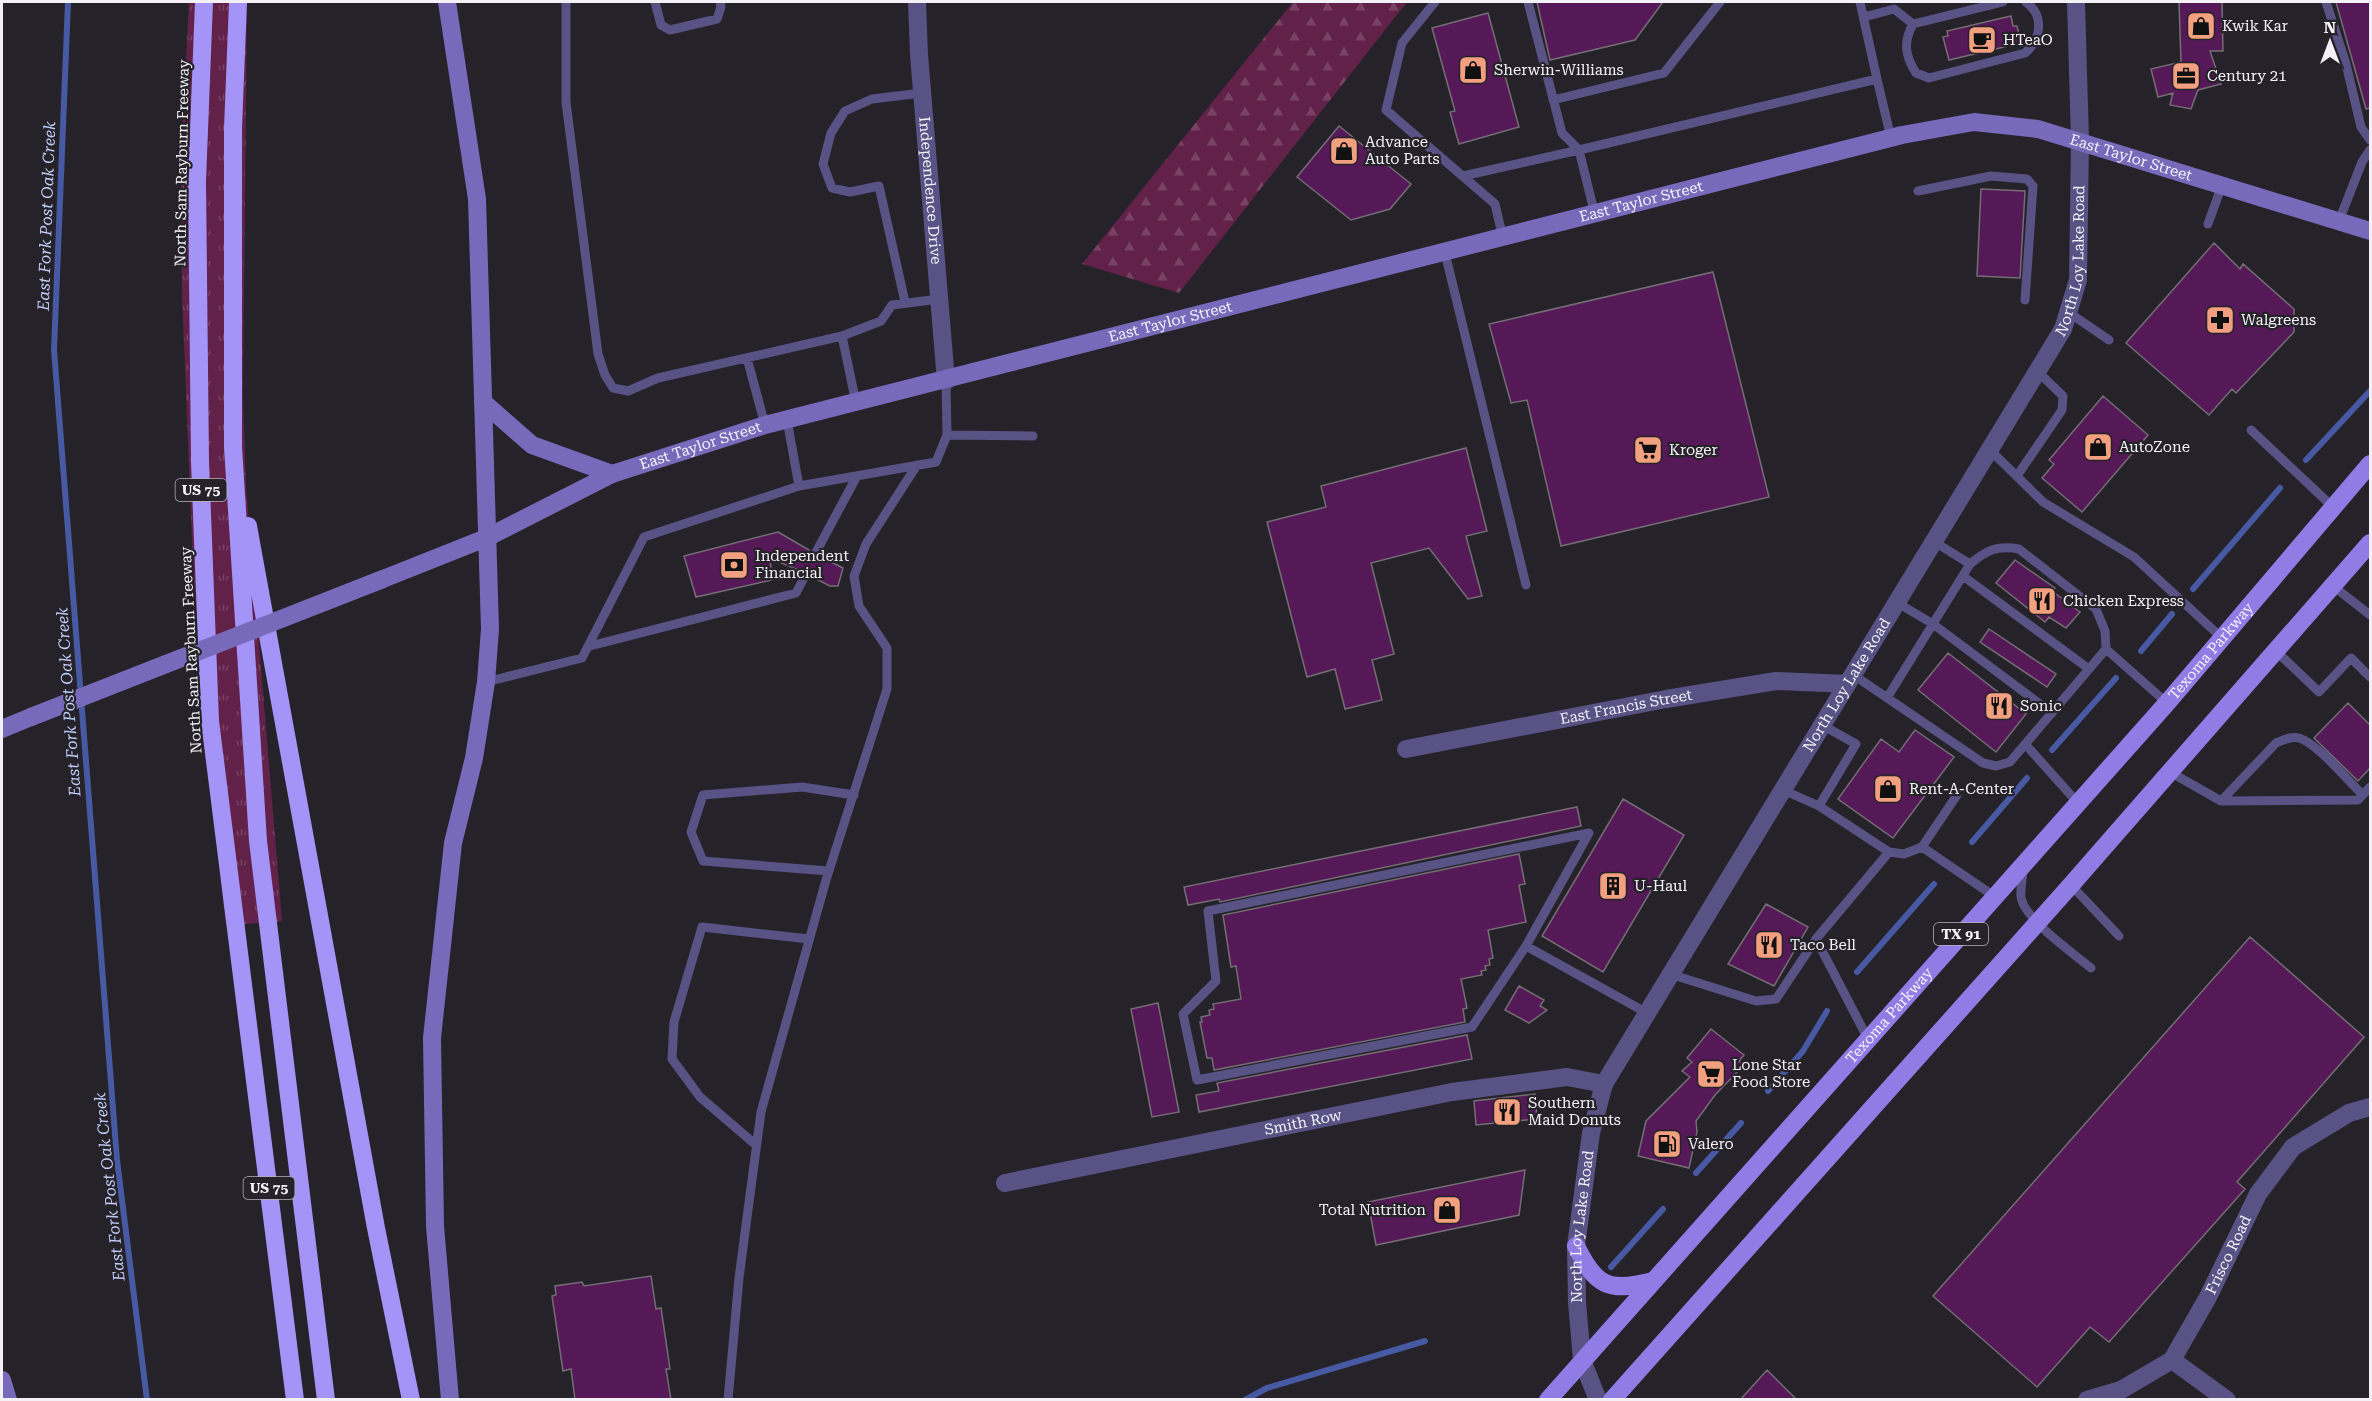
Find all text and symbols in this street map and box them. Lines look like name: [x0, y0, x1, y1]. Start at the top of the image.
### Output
shop icon: Kwik Kar: [2185, 10, 2217, 42]
north arrow: [2300, 12, 2360, 72]
place label: Kwik Kar: [2222, 17, 2288, 35]
text: N: [2324, 18, 2336, 37]
cafe icon: HTeaO: [1966, 24, 1998, 56]
place label: HTeaO: [2003, 31, 2053, 49]
shop icon: Sherwin-Williams: [1457, 54, 1489, 86]
street label: North Sam Rayburn Freeway: [171, 59, 193, 267]
office icon: Century 21: [2170, 60, 2202, 92]
place label: Sherwin-Williams: [1494, 61, 1624, 79]
place label: Century 21: [2207, 67, 2287, 85]
street label: Independence Drive: [915, 116, 945, 265]
water label: East Fork Post Oak Creek: [34, 121, 59, 312]
street label: East Taylor Street: [2068, 130, 2195, 185]
place label: Advance Auto Parts: [1365, 133, 1440, 168]
shop icon: Advance Auto Parts: [1328, 135, 1360, 167]
street label: East Taylor Street: [1577, 177, 1705, 226]
street label: North Loy Lake Road: [2052, 185, 2088, 340]
street label: East Taylor Street: [1106, 297, 1234, 346]
pharmacy icon: Walgreens: [2204, 304, 2236, 336]
place label: Walgreens: [2241, 311, 2316, 329]
street label: East Taylor Street: [637, 418, 764, 474]
shop icon: AutoZone: [2082, 431, 2114, 463]
supermarket icon: Kroger: [1632, 434, 1664, 466]
place label: AutoZone: [2119, 438, 2190, 456]
place label: Kroger: [1669, 441, 1718, 459]
road number: US 75: [176, 479, 226, 501]
street label: North Sam Rayburn Freeway: [177, 546, 205, 754]
place label: Independent Financial: [755, 547, 849, 582]
bank icon: Independent Financial: [718, 549, 750, 581]
restaurant icon: Chicken Express: [2026, 585, 2058, 617]
place label: Chicken Express: [2063, 592, 2184, 610]
street label: Texoma Parkway: [2164, 599, 2257, 704]
water label: East Fork Post Oak Creek: [52, 606, 85, 798]
street label: North Loy Lake Road: [1799, 615, 1894, 755]
street label: East Francis Street: [1558, 686, 1694, 728]
restaurant icon: Sonic: [1983, 690, 2015, 722]
place label: Sonic: [2020, 697, 2062, 715]
shop icon: Rent-A-Center: [1872, 773, 1904, 805]
place label: Rent-A-Center: [1909, 780, 2014, 798]
building icon: U-Haul: [1597, 870, 1629, 902]
place label: U-Haul: [1634, 877, 1687, 895]
road number: TX 91: [1934, 923, 1988, 945]
restaurant icon: Taco Bell: [1753, 929, 1785, 961]
place label: Taco Bell: [1790, 936, 1856, 954]
street label: Texoma Parkway: [1842, 964, 1937, 1067]
place label: Lone Star Food Store: [1732, 1056, 1810, 1091]
supermarket icon: Lone Star Food Store: [1695, 1058, 1727, 1090]
water label: East Fork Post Oak Creek: [90, 1091, 129, 1283]
place label: Southern Maid Donuts: [1528, 1094, 1621, 1129]
restaurant icon: Southern Maid Donuts: [1491, 1096, 1523, 1128]
street label: Smith Row: [1263, 1106, 1344, 1139]
fuel station icon: Valero: [1651, 1128, 1683, 1160]
place label: Valero: [1688, 1135, 1734, 1153]
street label: North Loy Lake Road: [1567, 1149, 1598, 1303]
road number: US 75: [244, 1177, 294, 1199]
shop icon: Total Nutrition: [1431, 1194, 1463, 1226]
place label: Total Nutrition: [1319, 1201, 1426, 1219]
street label: Frisco Road: [2202, 1212, 2255, 1297]

